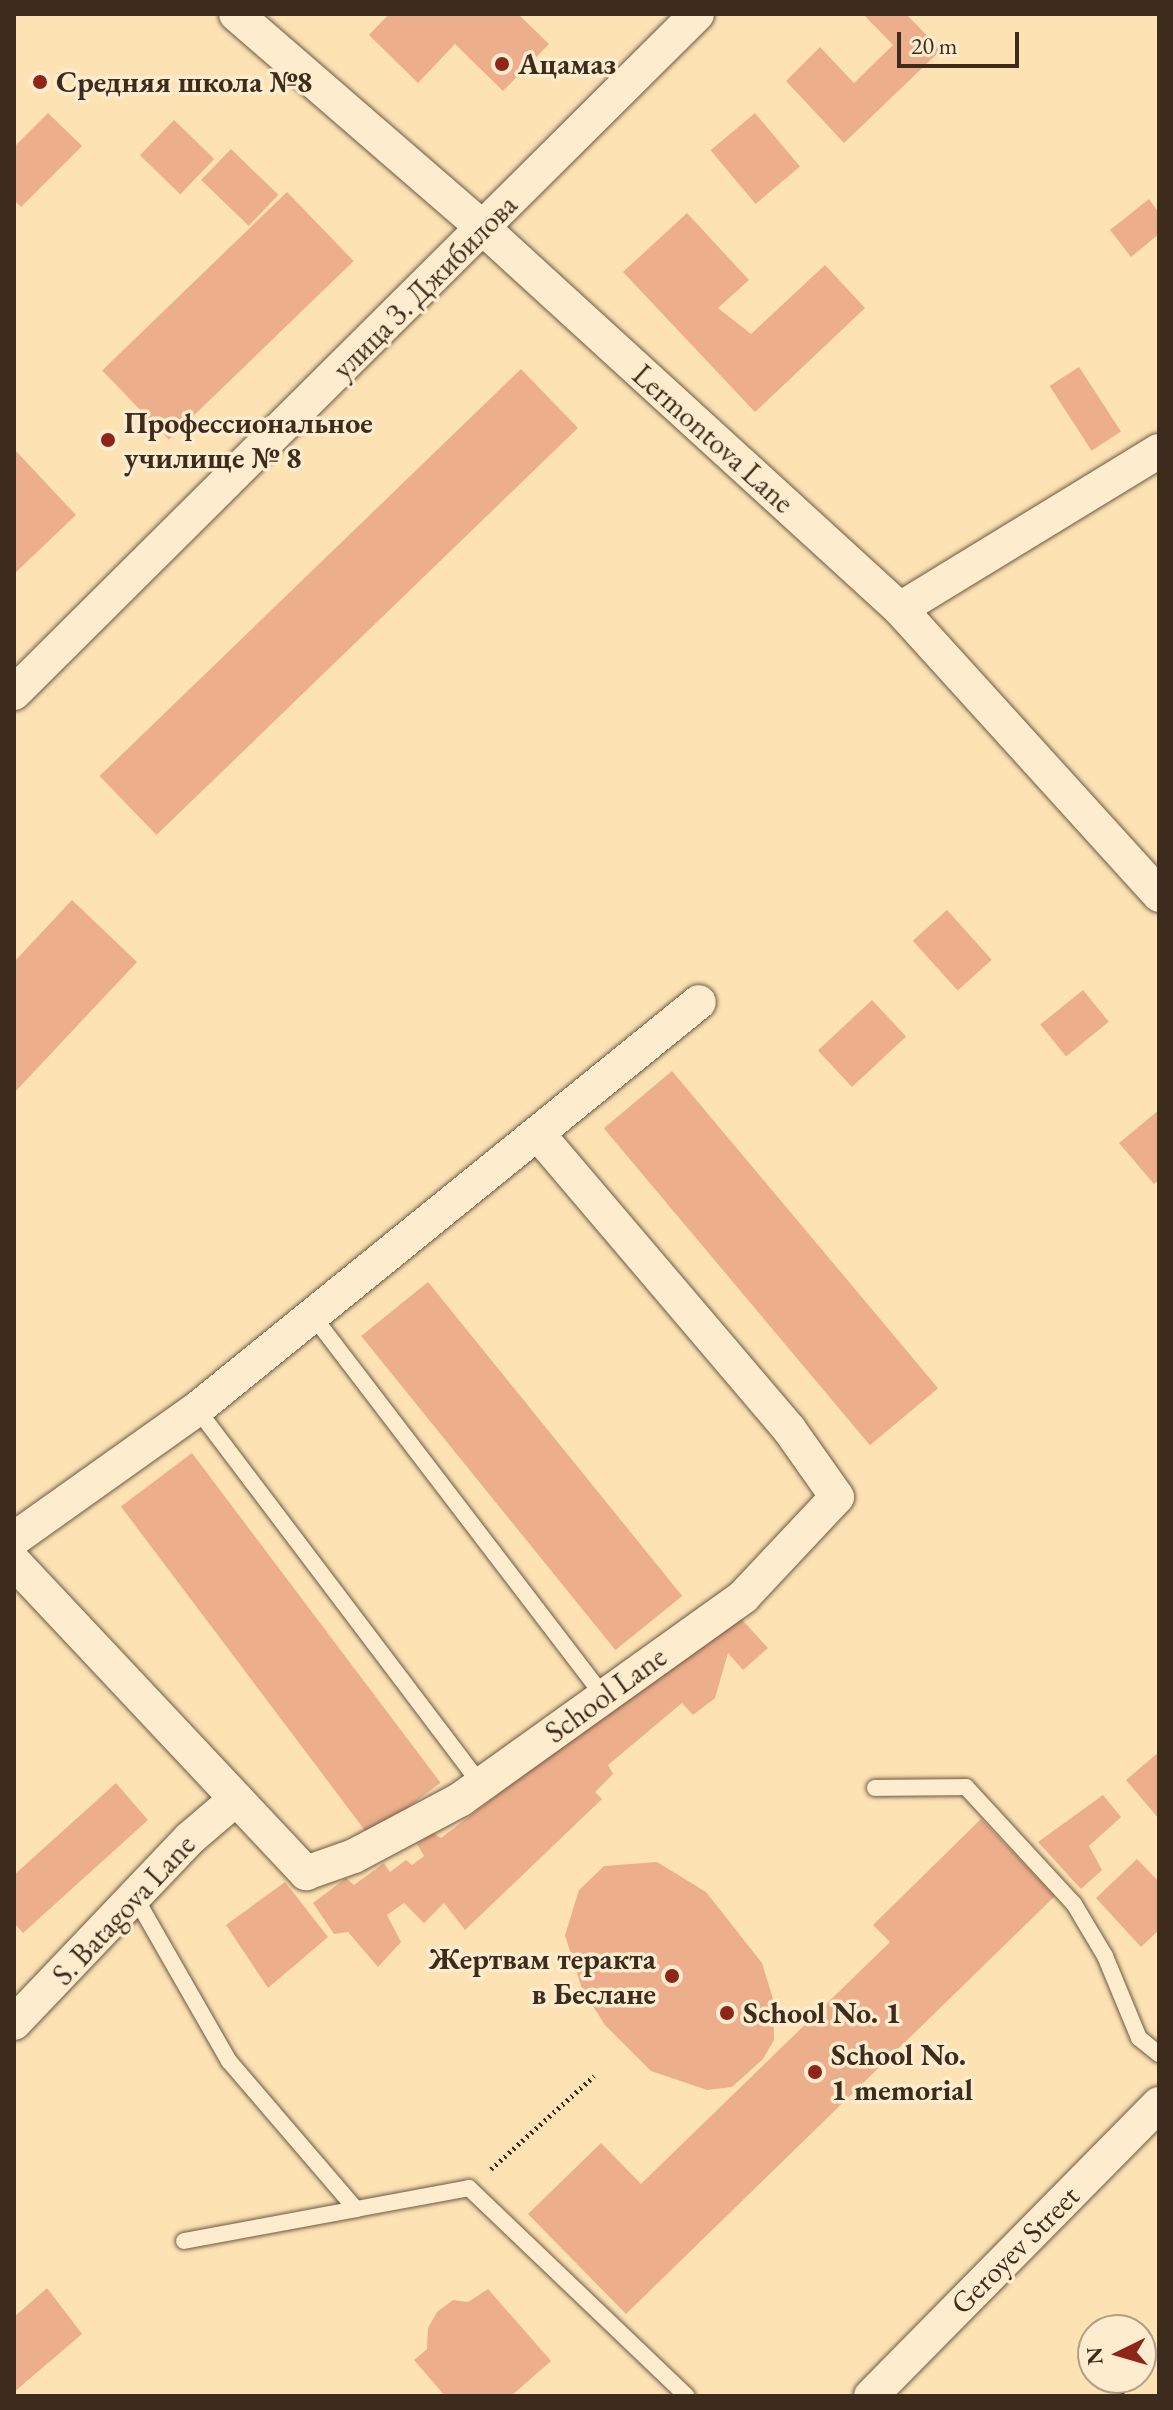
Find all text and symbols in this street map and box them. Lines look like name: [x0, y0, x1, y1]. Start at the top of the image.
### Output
scale bar: [901, 16, 1023, 66]
text: 20 m: [911, 30, 958, 61]
place label: Ацамаз: [518, 46, 616, 82]
marker: Ацамаз: [493, 55, 511, 73]
place label: Средняя школа №8: [56, 64, 312, 100]
marker: Средняя школа №8: [31, 73, 49, 91]
street label: улица З. Джибилова: [325, 187, 525, 387]
street label: Lermontova Lane: [625, 357, 801, 521]
place label: Профессиональное училище № 8: [124, 405, 373, 476]
marker: Профессиональное училище № 8: [99, 431, 117, 449]
street label: School Lane: [538, 1639, 674, 1751]
street label: S. Batagova Lane: [45, 1827, 203, 1993]
place label: Жертвам теракта в Беслане: [429, 1941, 656, 2012]
marker: Жертвам теракта в Беслане: [663, 1967, 681, 1985]
place label: School No. 1: [743, 1995, 901, 2031]
marker: School No. 1: [718, 2004, 736, 2022]
place label: School No. 1 memorial: [831, 2037, 973, 2108]
marker: School No. 1 memorial: [806, 2063, 824, 2081]
street label: Geroyev Street: [943, 2178, 1087, 2322]
north arrow: [1077, 2314, 1157, 2394]
text: N: [1079, 2346, 1110, 2366]

